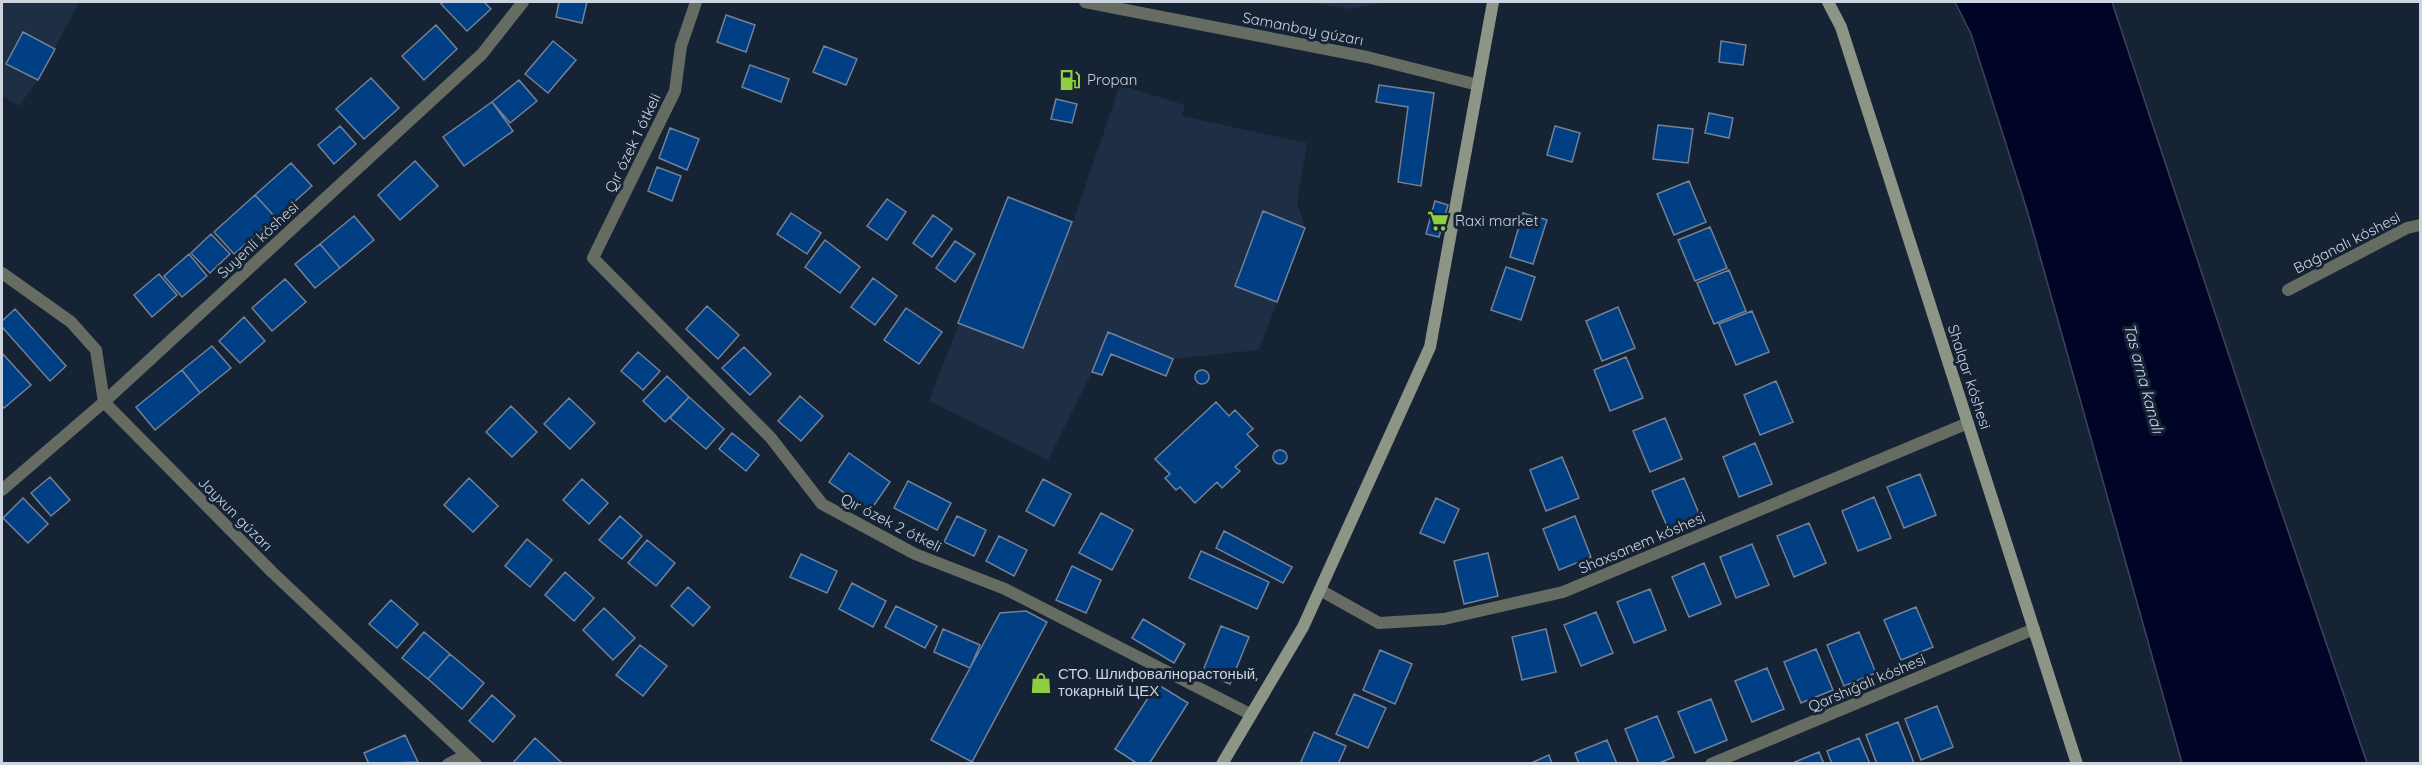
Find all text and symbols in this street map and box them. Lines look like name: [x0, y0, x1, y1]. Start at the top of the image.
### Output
street label: Samanbay gúzarı: [1241, 7, 1365, 50]
fuel station icon: Propan: [1058, 68, 1082, 92]
place label: Propan: [1087, 70, 1137, 89]
street label: Qır ózek 1 ótkeli: [600, 90, 665, 195]
street label: Suyenli kóshesi: [213, 197, 302, 282]
street label: Baǵanalı kóshesi: [2290, 208, 2403, 278]
supermarket icon: Raxi market: [1426, 209, 1450, 233]
place label: Raxi market: [1455, 211, 1539, 230]
water label: Tas arna kanalı: [2120, 321, 2169, 437]
street label: Shalqar kóshesi: [1944, 322, 1995, 432]
street label: Jayxun gúzarı: [194, 472, 277, 555]
street label: Qır ózek 2 ótkeli: [838, 489, 945, 556]
street label: Shaxsanem kóshesi: [1576, 507, 1708, 578]
street label: Qarshıǵalı kóshesi: [1805, 649, 1928, 716]
place label: СТО. Шлифовалнорастоный, токарный ЦЕХ: [1058, 664, 1258, 700]
shop icon: СТО. Шлифовалнорастоный, токарный ЦЕХ: [1029, 671, 1053, 695]

